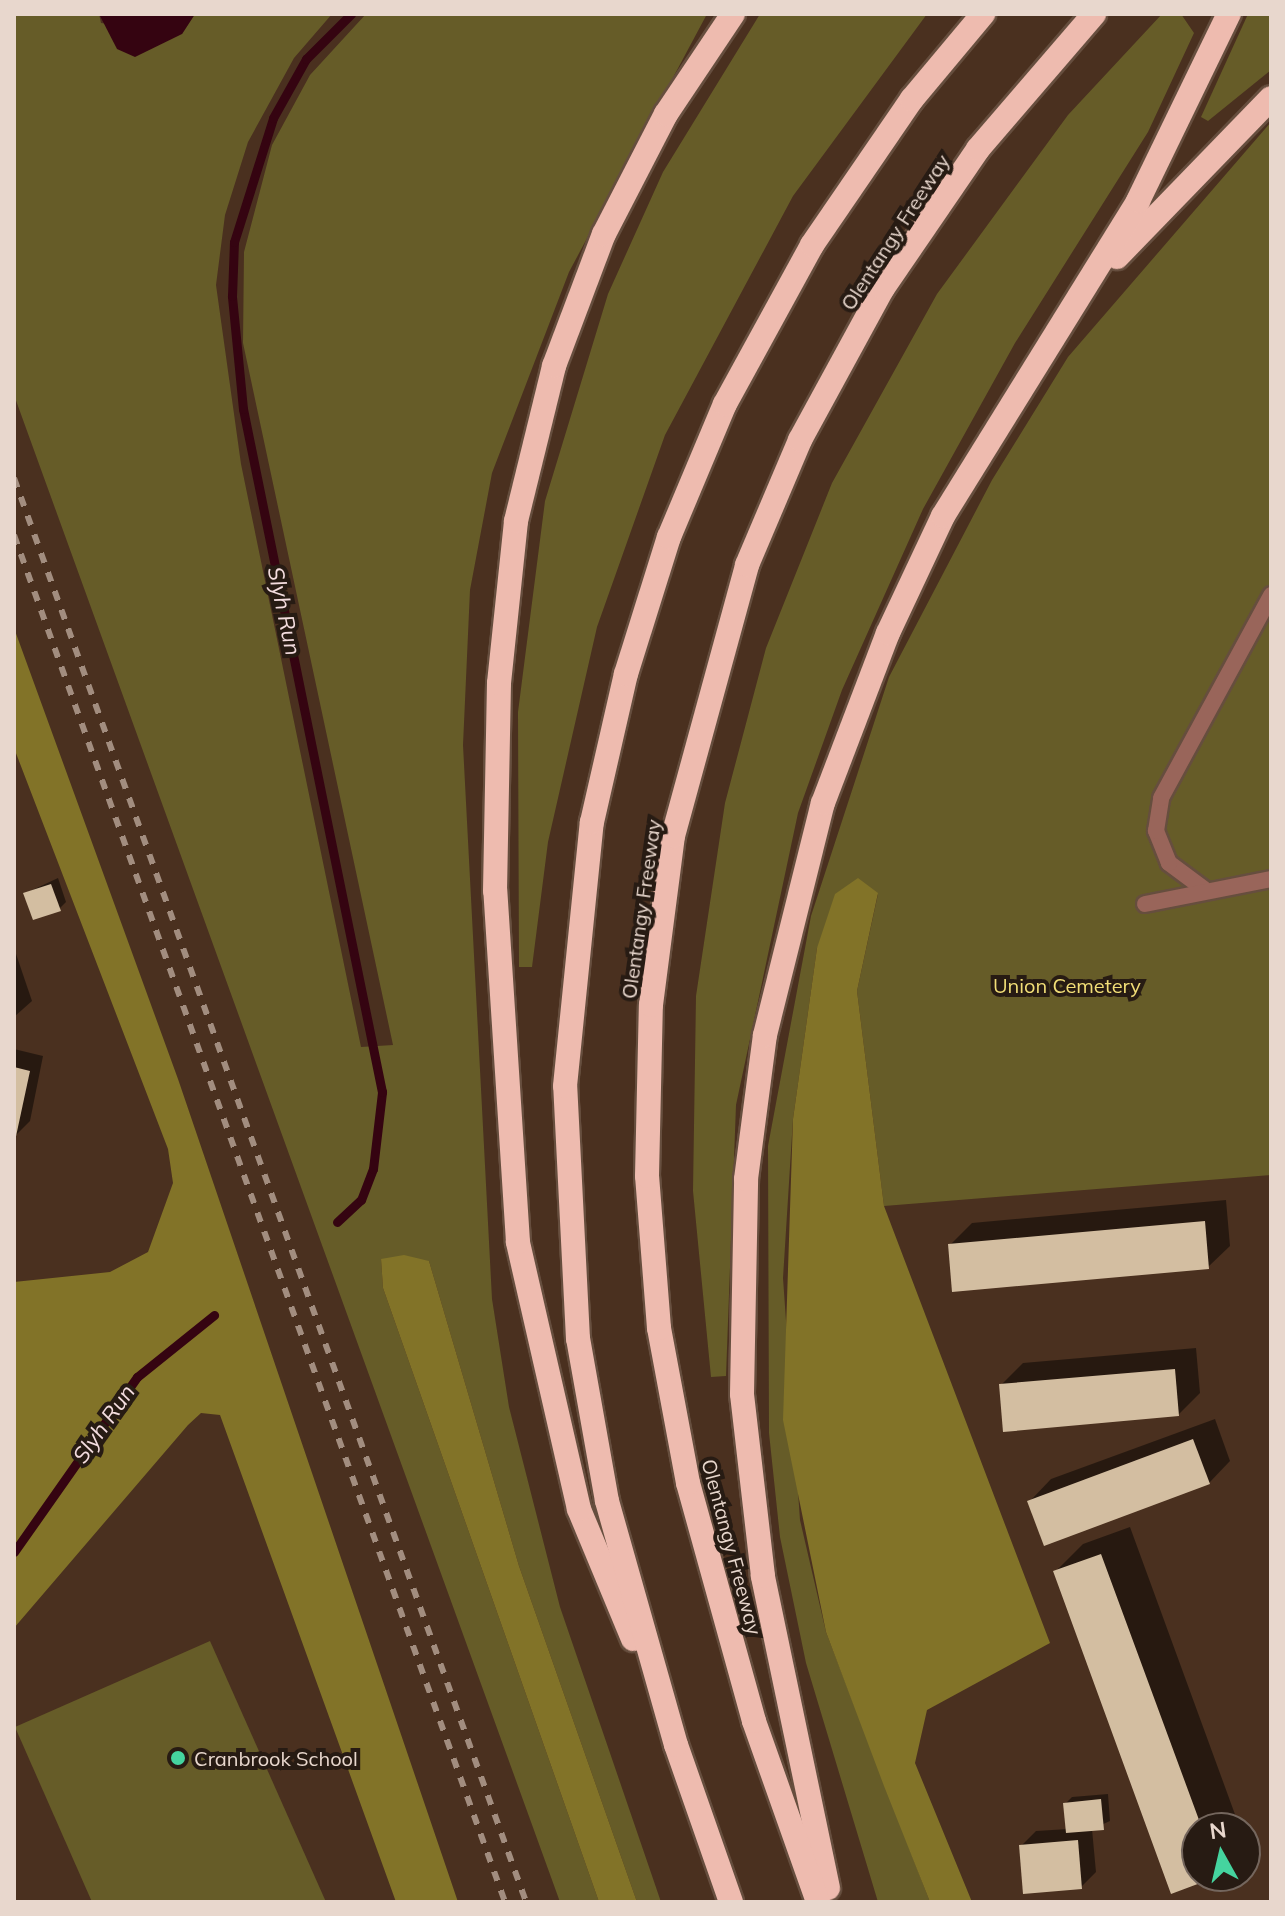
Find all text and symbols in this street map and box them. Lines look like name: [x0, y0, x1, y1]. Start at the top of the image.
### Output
street label: Olentangy Freeway: [836, 150, 954, 314]
water label: Slyh Run: [262, 564, 306, 658]
street label: Olentangy Freeway: [617, 818, 665, 1000]
park label: Union Cemetery: [993, 973, 1141, 997]
water label: Slyh Run: [67, 1380, 141, 1468]
street label: Olentangy Freeway: [697, 1457, 767, 1637]
place label: Cranbrook School: [194, 1746, 358, 1770]
marker: Cranbrook School: [169, 1749, 187, 1767]
north arrow: [1181, 1812, 1261, 1892]
text: N: [1208, 1815, 1228, 1845]

